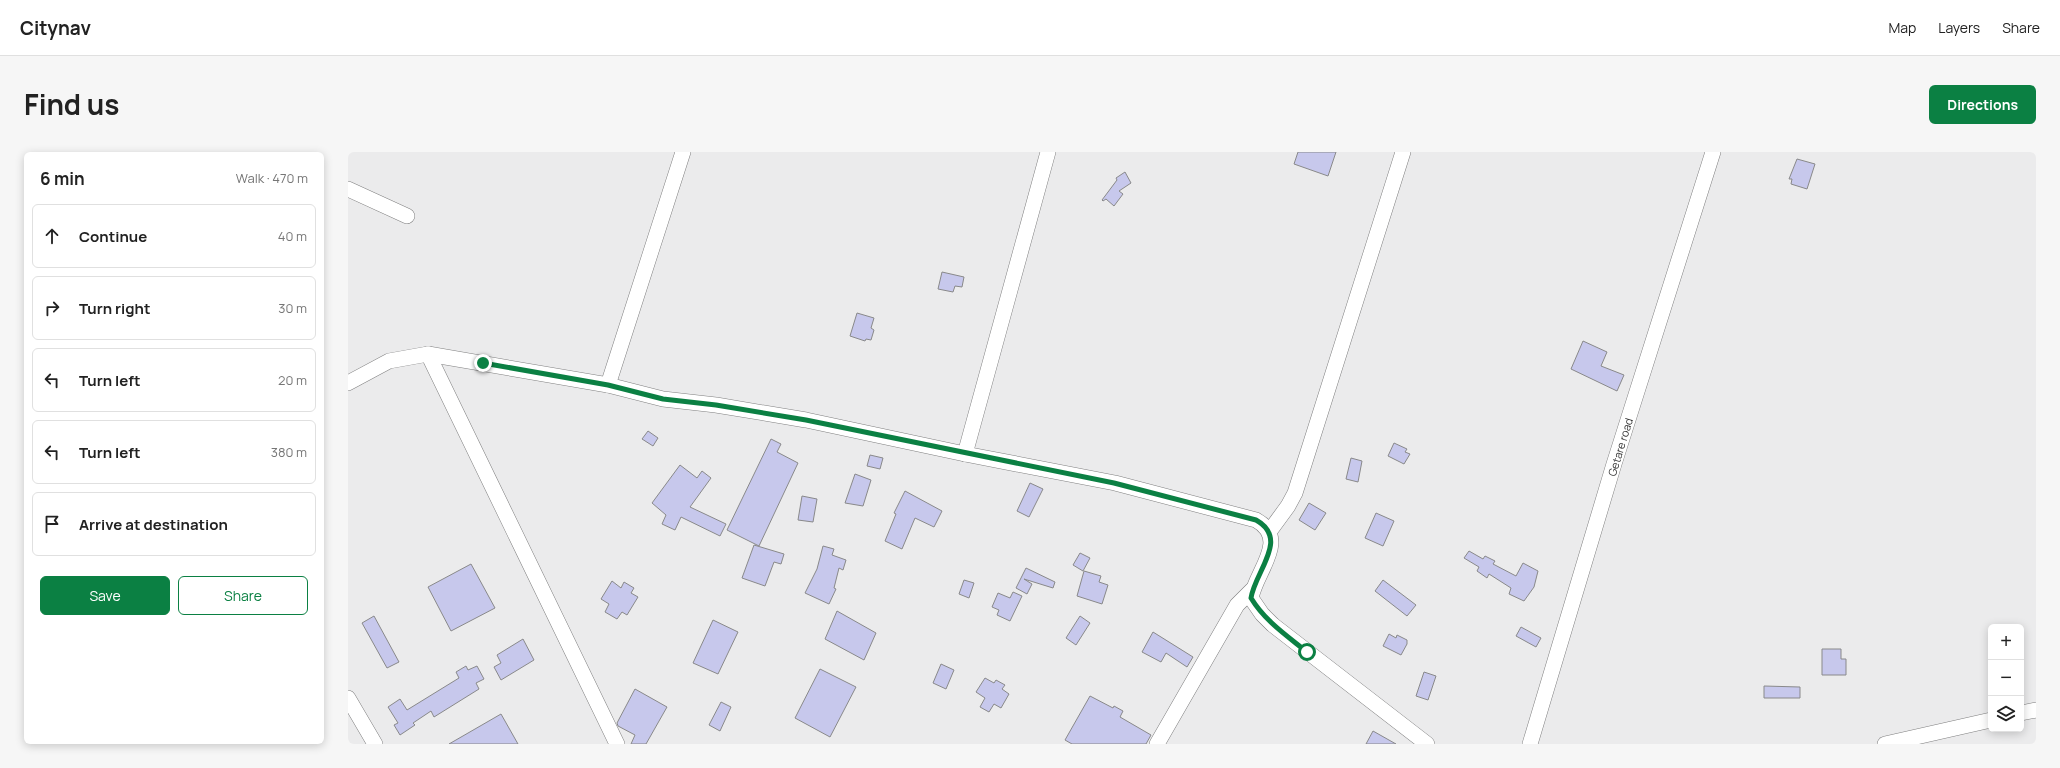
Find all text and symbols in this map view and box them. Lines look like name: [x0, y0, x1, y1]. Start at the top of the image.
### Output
text: Citynav: [20, 15, 91, 41]
text: Map: [1888, 18, 1916, 37]
text: Layers: [1938, 18, 1980, 37]
text: Share: [2002, 18, 2040, 37]
text: Find us: [24, 85, 119, 123]
button: Directions: [1929, 85, 2036, 124]
text: 6 min: [40, 167, 85, 190]
text: Walk · 470 m: [236, 169, 308, 187]
icon: ahead: [41, 225, 63, 247]
text: Continue: [79, 226, 147, 247]
text: 40 m: [278, 227, 307, 245]
icon: right: [41, 297, 63, 319]
text: Turn right: [79, 298, 150, 319]
text: 30 m: [278, 299, 307, 317]
route end: [474, 354, 492, 372]
icon: left: [41, 369, 63, 391]
text: Turn left: [79, 370, 141, 391]
text: 20 m: [278, 371, 307, 389]
street label: Getare road: [1604, 416, 1636, 478]
icon: left: [41, 441, 63, 463]
text: Turn left: [79, 442, 141, 463]
text: 380 m: [271, 443, 307, 461]
icon: arrive: [41, 513, 63, 535]
text: Arrive at destination: [79, 514, 228, 535]
button: Save: [40, 576, 170, 615]
button: Share: [178, 576, 308, 615]
map controls: [1988, 624, 2024, 732]
button: +: [1988, 624, 2024, 660]
route start: [1298, 643, 1316, 661]
button: −: [1988, 660, 2024, 696]
button: layers: [1988, 696, 2024, 732]

